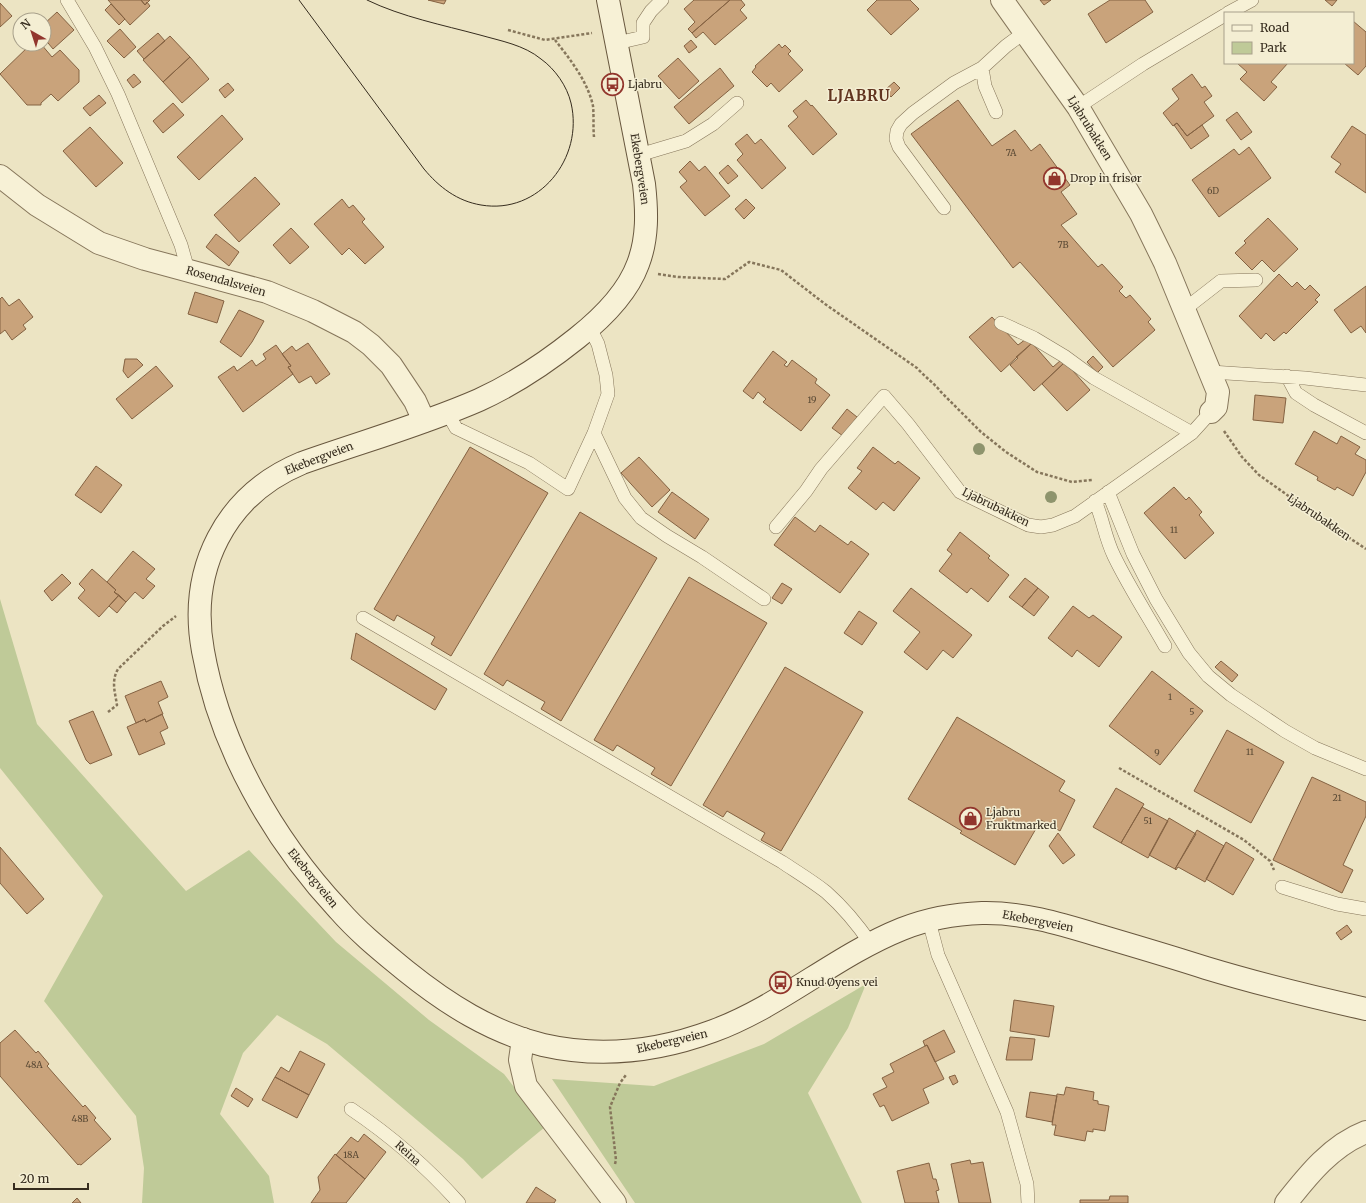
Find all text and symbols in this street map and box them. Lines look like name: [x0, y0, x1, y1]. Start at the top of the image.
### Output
north arrow: [12, 12, 52, 52]
legend: [1224, 12, 1354, 64]
text: N: [18, 16, 34, 32]
text: Road: [1260, 20, 1289, 35]
text: Park: [1260, 40, 1287, 55]
bus stop icon: Ljabru: [599, 71, 625, 97]
place label: Ljabru: [628, 77, 662, 91]
district label: LJABRU: [827, 86, 891, 105]
street label: Ljabrubakken: [1065, 93, 1116, 163]
street label: Ekebergveien: [627, 132, 653, 206]
house number: 7A: [1006, 147, 1017, 158]
shop icon: Drop in frisør: [1041, 165, 1067, 191]
place label: Drop in frisør: [1070, 171, 1142, 185]
house number: 6D: [1207, 185, 1219, 196]
house number: 7B: [1057, 239, 1069, 250]
street label: Rosendalsveien: [185, 263, 268, 299]
house number: 19: [807, 394, 817, 405]
street label: Ekebergveien: [283, 438, 356, 477]
street label: Ljabrubakken: [960, 485, 1033, 530]
street label: Ljabrubakken: [1285, 491, 1354, 544]
house number: 11: [1170, 524, 1178, 535]
house number: 1: [1168, 691, 1172, 702]
house number: 5: [1189, 706, 1195, 717]
house number: 11: [1246, 746, 1254, 757]
house number: 9: [1154, 747, 1160, 758]
house number: 21: [1332, 792, 1342, 803]
shop icon: Ljabru Fruktmarked: [957, 805, 983, 831]
place label: Ljabru Fruktmarked: [986, 805, 1057, 832]
house number: 51: [1144, 815, 1152, 826]
street label: Ekebergveien: [285, 846, 342, 911]
street label: Ekebergveien: [1001, 907, 1075, 935]
bus stop icon: Knud Øyens vei: [767, 969, 793, 995]
place label: Knud Øyens vei: [796, 975, 878, 989]
street label: Ekebergveien: [635, 1026, 709, 1056]
house number: 48A: [25, 1059, 43, 1070]
house number: 48B: [72, 1113, 88, 1124]
street label: Reina: [392, 1138, 424, 1168]
house number: 18A: [343, 1149, 359, 1160]
scale bar: [14, 1165, 88, 1191]
text: 20 m: [20, 1171, 49, 1186]

